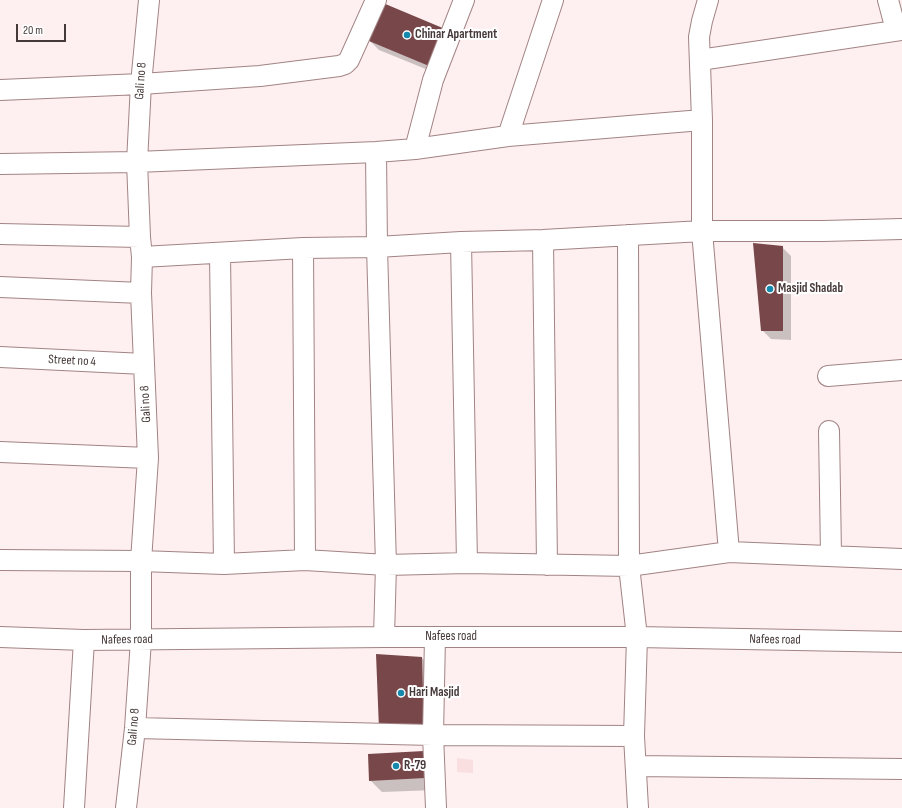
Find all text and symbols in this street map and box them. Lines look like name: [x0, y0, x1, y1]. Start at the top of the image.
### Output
scale bar: [18, 16, 68, 42]
text: 20 m: [23, 23, 43, 38]
place label: Chinar Apartment: [415, 27, 497, 43]
marker: Chinar Apartment: [402, 30, 412, 40]
street label: Gali no 8: [132, 62, 150, 100]
place label: Masjid Shadab: [778, 281, 843, 297]
marker: Masjid Shadab: [765, 284, 775, 294]
street label: Street no 4: [48, 352, 96, 370]
street label: Gali no 8: [137, 385, 155, 423]
street label: Nafees road: [425, 629, 477, 645]
street label: Nafees road: [101, 632, 153, 648]
street label: Nafees road: [749, 632, 801, 648]
place label: Hari Masjid: [409, 685, 459, 701]
marker: Hari Masjid: [396, 688, 406, 698]
street label: Gali no 8: [125, 708, 143, 746]
place label: R-79: [404, 758, 426, 774]
marker: R-79: [391, 761, 401, 771]

